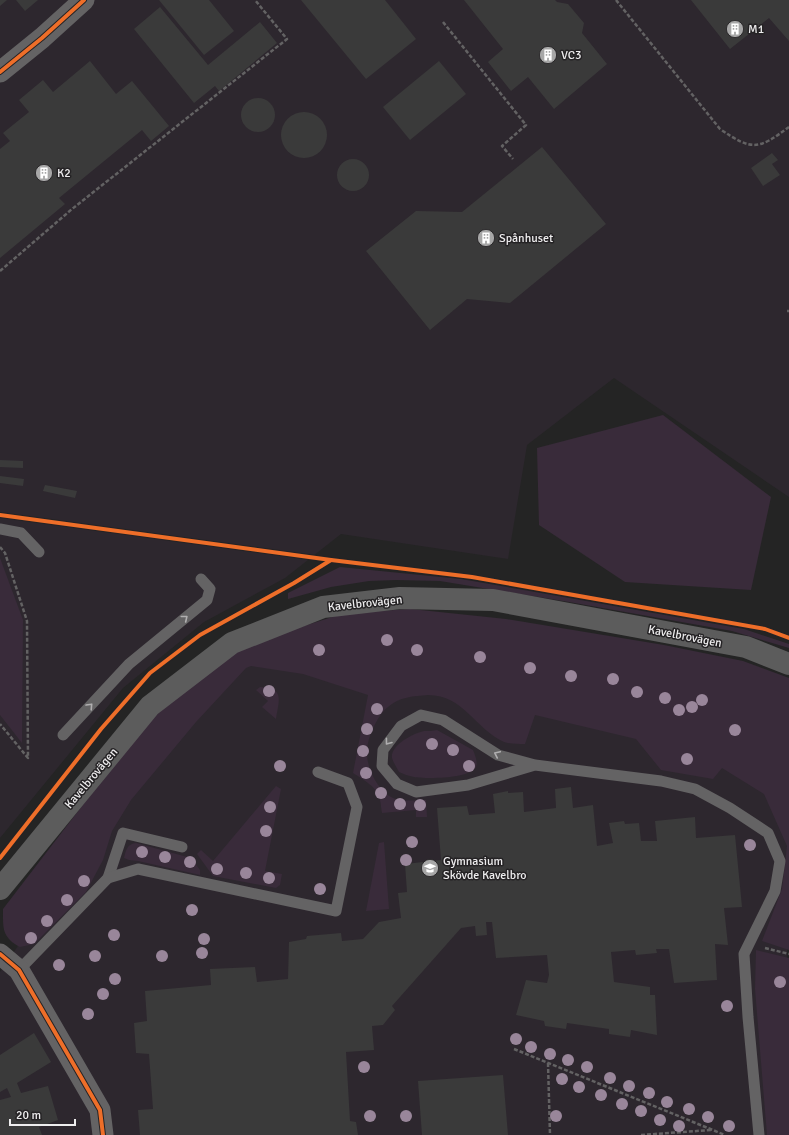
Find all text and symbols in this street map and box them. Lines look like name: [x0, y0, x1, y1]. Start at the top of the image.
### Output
building icon: M1: [725, 19, 745, 39]
place label: M1: [748, 22, 764, 37]
building icon: VC3: [538, 45, 558, 65]
place label: VC3: [561, 48, 581, 63]
building icon: K2: [34, 163, 54, 183]
place label: K2: [57, 166, 71, 181]
building icon: Spånhuset: [476, 228, 496, 248]
place label: Spånhuset: [499, 231, 553, 246]
street label: Kavelbrovägen: [327, 592, 403, 615]
one-way arrow: [181, 616, 188, 623]
street label: Kavelbrovägen: [647, 622, 723, 651]
one-way arrow: [85, 703, 93, 711]
one-way arrow: [386, 738, 393, 745]
street label: Kavelbrovägen: [62, 745, 121, 812]
one-way arrow: [494, 751, 502, 759]
place label: Gymnasium Skövde Kavelbro: [443, 854, 527, 883]
school or university icon: Gymnasium Skövde Kavelbro: [420, 858, 440, 878]
scale bar: [10, 1101, 75, 1127]
text: 20 m: [16, 1108, 41, 1123]

